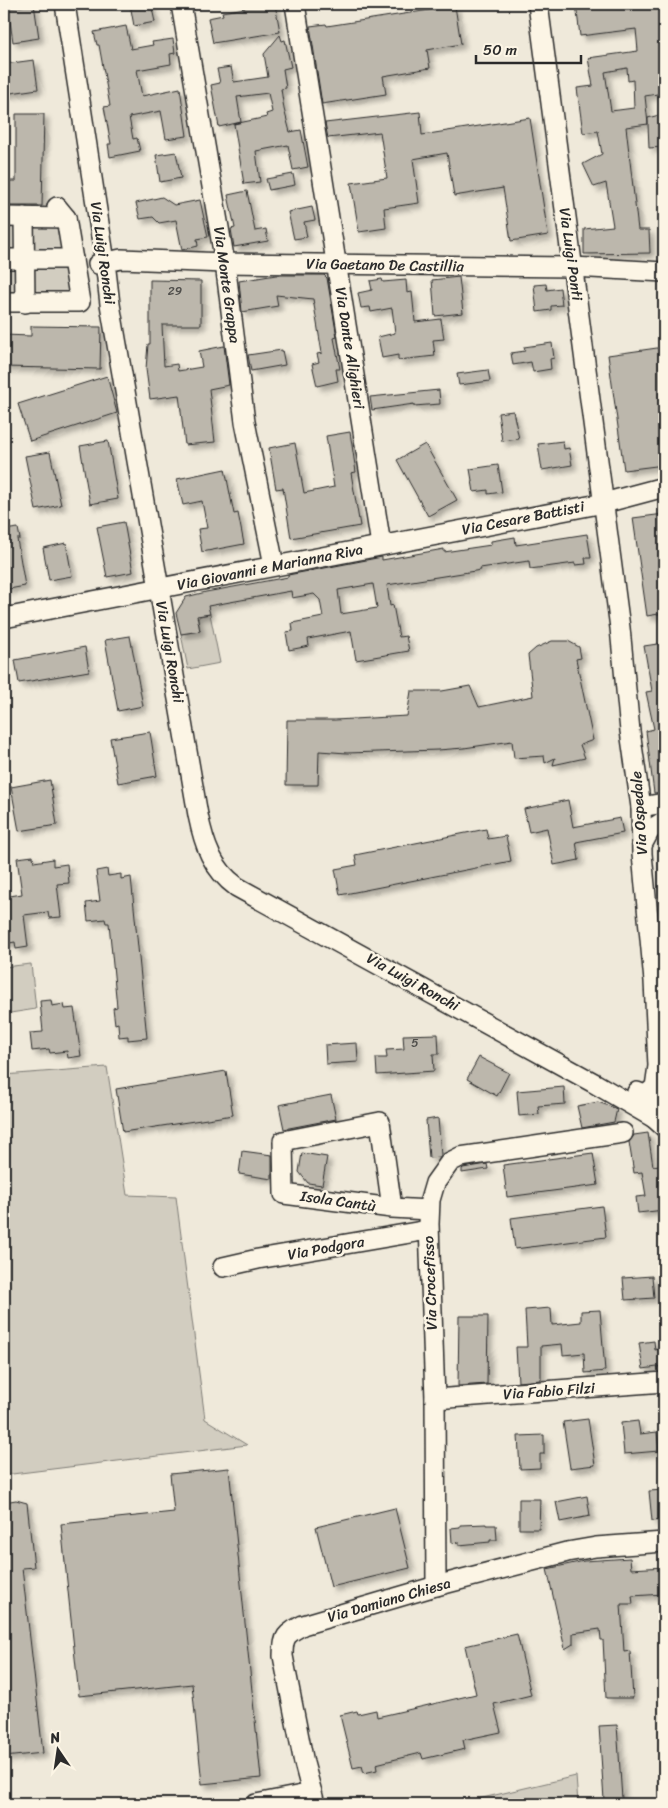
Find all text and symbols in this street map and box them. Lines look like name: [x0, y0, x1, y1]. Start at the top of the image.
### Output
scale bar: [476, 32, 580, 64]
text: 50 m: [483, 37, 518, 63]
street label: Via Luigi Ronchi: [83, 200, 123, 307]
street label: Via Luigi Ponti: [552, 206, 590, 303]
street label: Via Monte Grappa: [206, 225, 248, 345]
street label: Via Gaetano De Castillia: [306, 251, 465, 279]
house number: 29: [168, 280, 182, 302]
street label: Via Dante Alighieri: [328, 285, 373, 412]
street label: Via Cesare Battisti: [459, 493, 587, 543]
street label: Via Giovanni e Marianna Riva: [175, 536, 366, 598]
street label: Via Luigi Ronchi: [148, 599, 192, 706]
street label: Via Ospedale: [623, 770, 655, 856]
street label: Via Luigi Ronchi: [362, 946, 465, 1019]
house number: 5: [411, 1032, 419, 1054]
street label: Isola Cantù: [298, 1183, 377, 1219]
street label: Via Podgora: [286, 1228, 367, 1268]
street label: Via Crocefisso: [415, 1235, 445, 1331]
street label: Via Fabio Filzi: [502, 1375, 597, 1407]
street label: Via Damiano Chiesa: [324, 1570, 454, 1630]
text: N: [47, 1724, 63, 1751]
north arrow: [32, 1726, 82, 1776]

